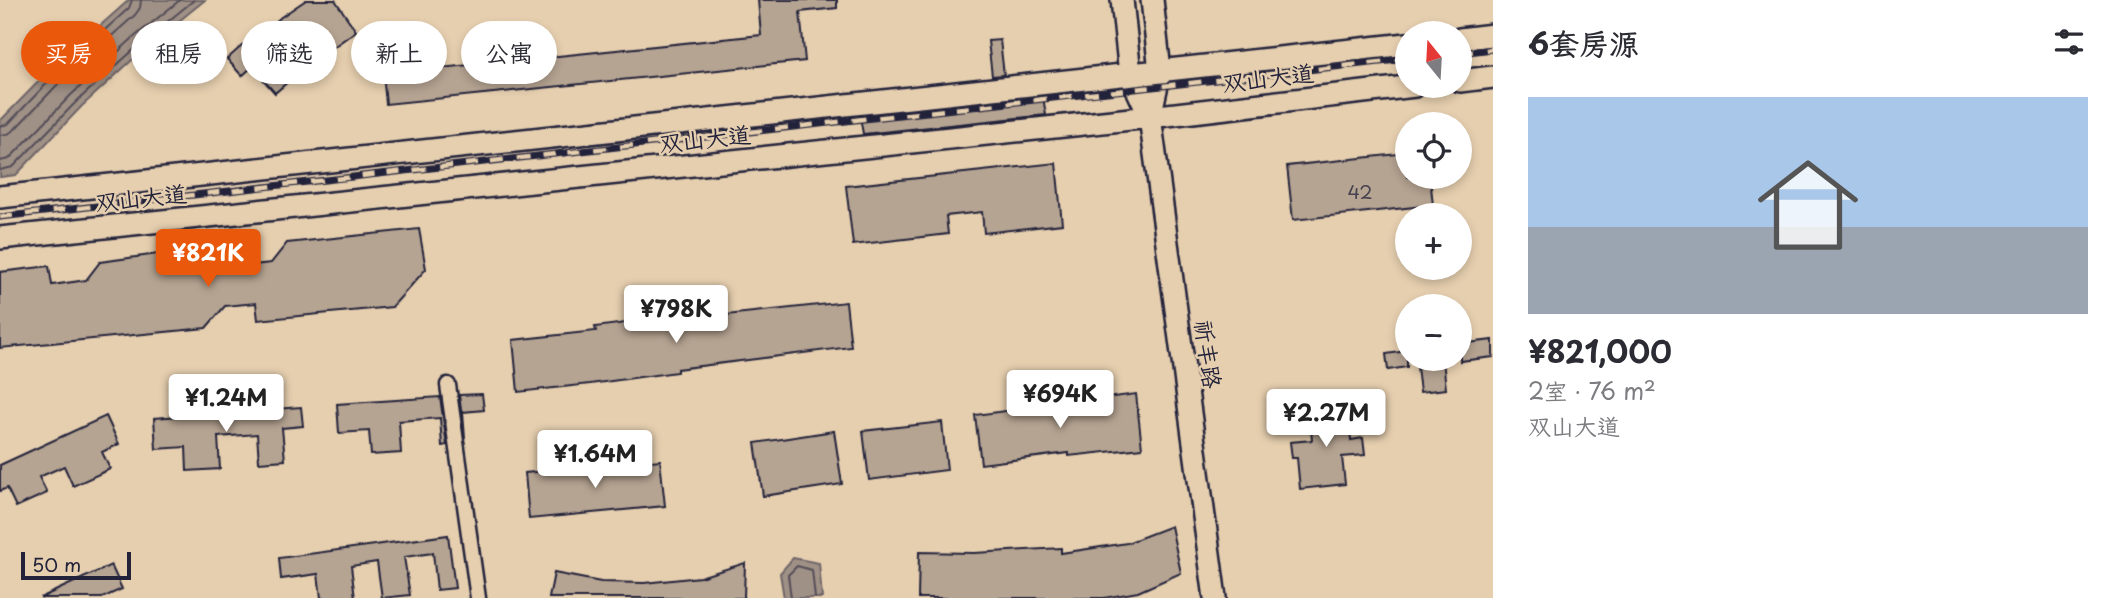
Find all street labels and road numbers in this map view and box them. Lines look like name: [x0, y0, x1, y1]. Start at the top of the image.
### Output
street label: 双山大道: [1220, 54, 1316, 100]
street label: 双山大道: [657, 116, 753, 160]
street label: 双山大道: [93, 175, 189, 219]
street label: 祈丰路: [1187, 317, 1231, 391]

